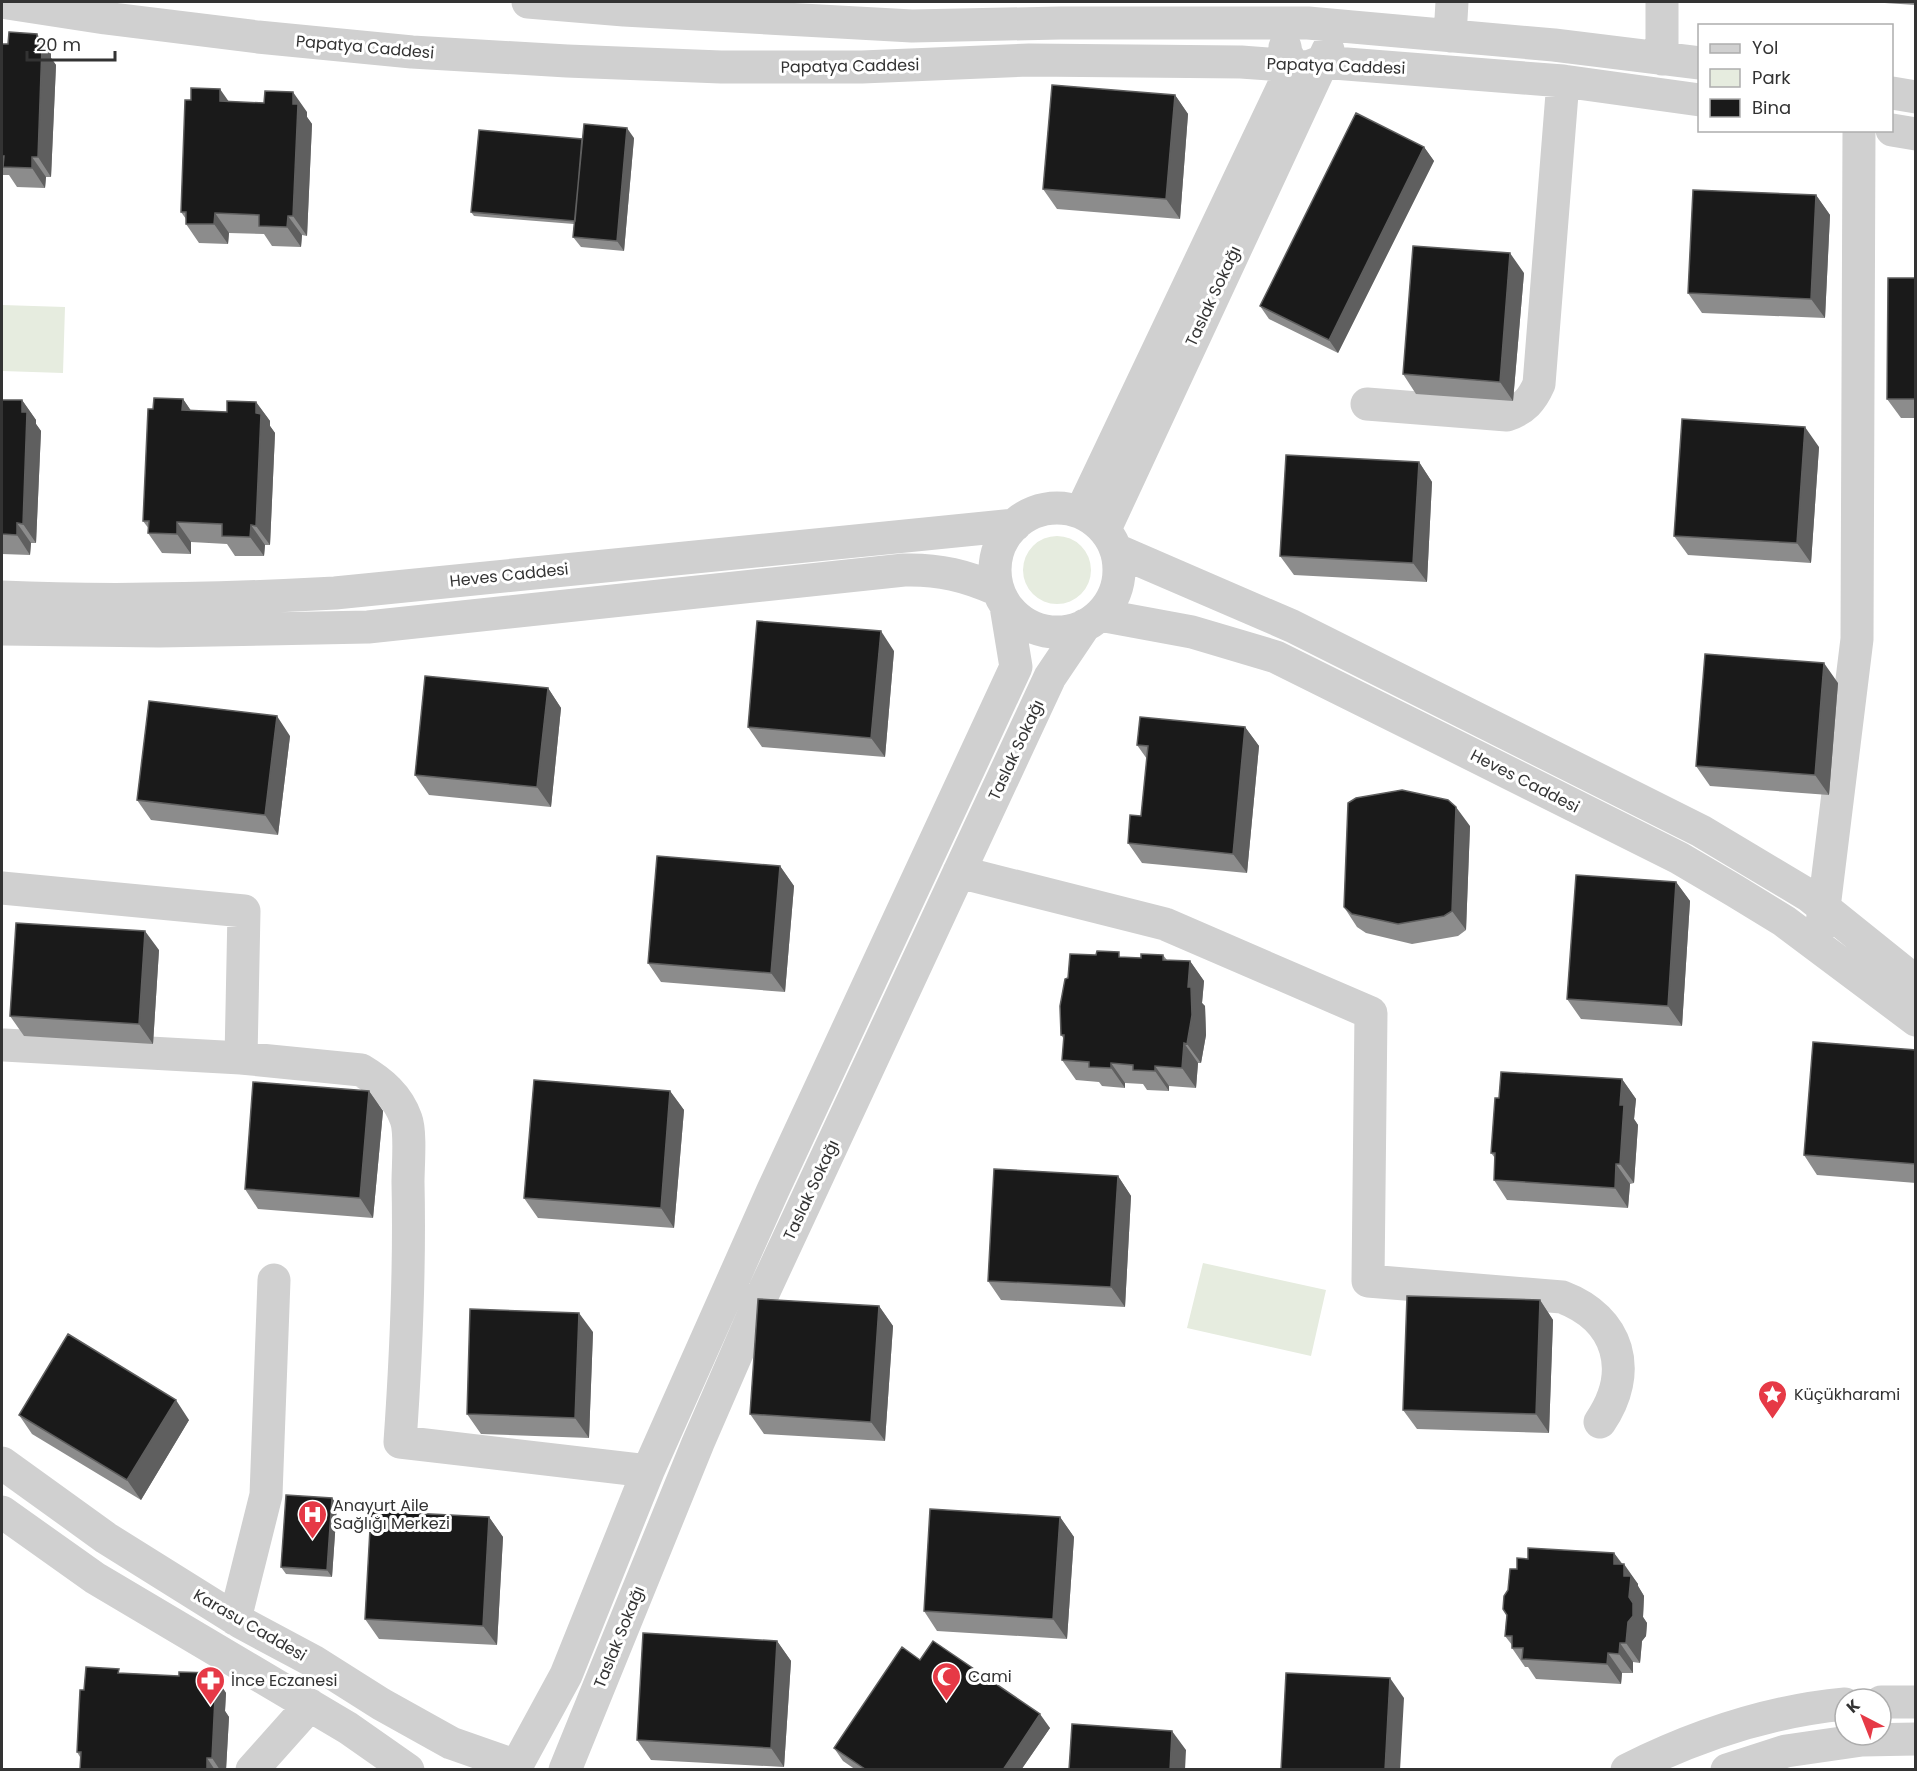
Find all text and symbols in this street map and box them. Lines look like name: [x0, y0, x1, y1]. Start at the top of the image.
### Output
scale bar: [27, 24, 116, 62]
legend: [1698, 24, 1893, 132]
street label: Papatya Caddesi: [295, 30, 435, 64]
text: 20 m: [36, 32, 81, 57]
text: Yol: [1752, 35, 1778, 60]
street label: Papatya Caddesi: [1266, 52, 1406, 80]
street label: Papatya Caddesi: [780, 53, 920, 79]
text: Park: [1752, 65, 1791, 90]
text: Bina: [1752, 95, 1791, 120]
street label: Taslak Sokağı: [1180, 242, 1246, 350]
street label: Heves Caddesi: [448, 557, 570, 593]
street label: Taslak Sokağı: [983, 696, 1049, 804]
street label: Heves Caddesi: [1467, 744, 1583, 818]
street label: Taslak Sokağı: [778, 1136, 844, 1244]
place icon: Küçükharami: [1757, 1378, 1789, 1420]
place label: Küçükharami: [1794, 1383, 1900, 1406]
place label: Anayurt Aile Sağlığı Merkezi: [333, 1494, 450, 1535]
hospital icon: Anayurt Aile Sağlığı Merkezi: [296, 1498, 328, 1540]
street label: Taslak Sokağı: [588, 1582, 650, 1692]
street label: Karasu Caddesi: [189, 1583, 311, 1667]
mosque icon: Cami: [931, 1660, 963, 1702]
pharmacy icon: İnce Eczanesi: [194, 1664, 226, 1706]
place label: Cami: [968, 1665, 1012, 1688]
place label: İnce Eczanesi: [231, 1669, 338, 1692]
north arrow: [1833, 1687, 1893, 1747]
text: K: [1841, 1694, 1865, 1719]

